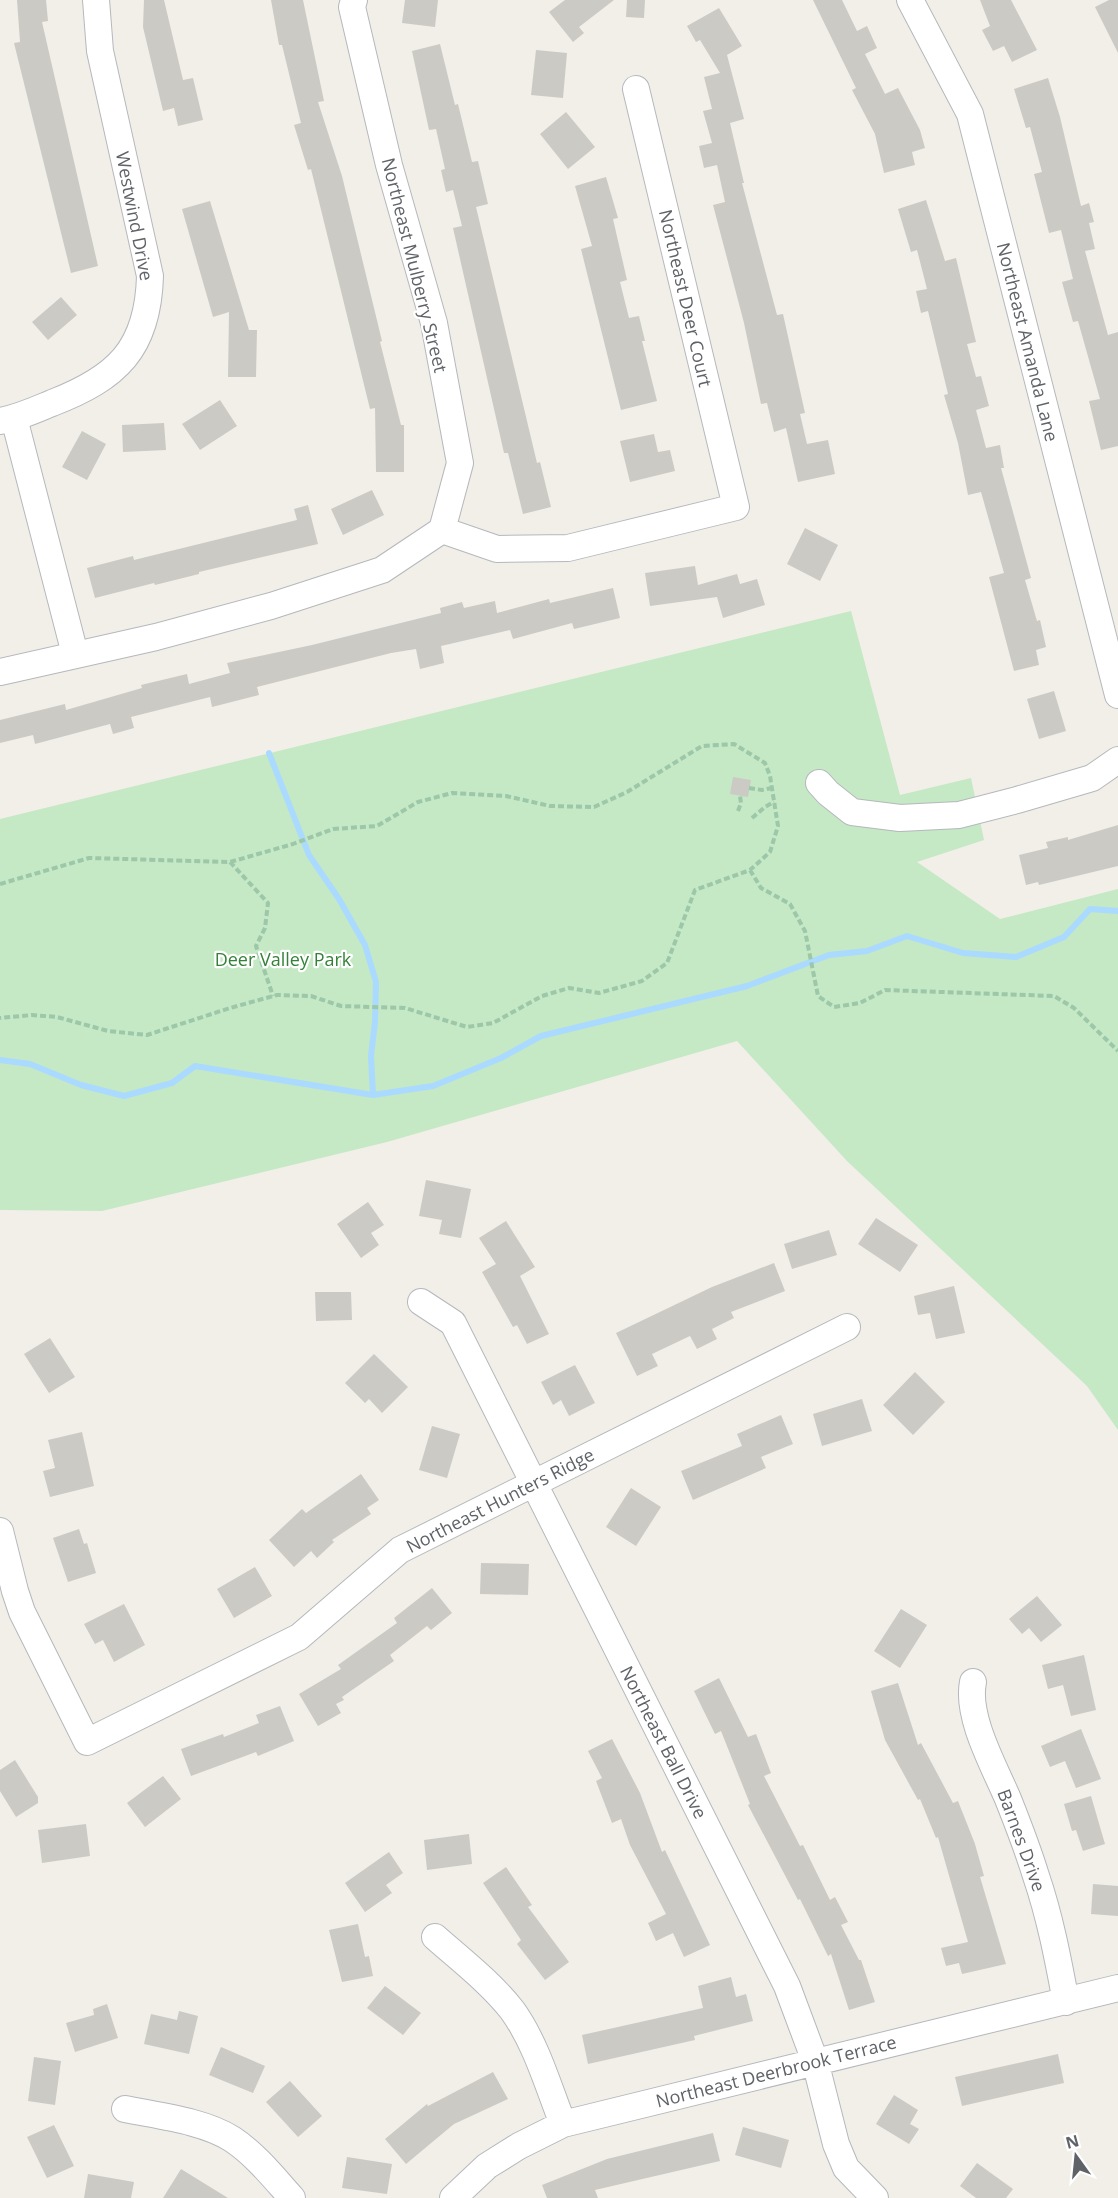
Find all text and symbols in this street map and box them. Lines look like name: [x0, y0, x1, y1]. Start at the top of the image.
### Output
street label: Westwind Drive: [111, 149, 159, 283]
street label: Northeast Mulberry Street: [377, 155, 453, 375]
street label: Northeast Deer Court: [654, 207, 718, 389]
street label: Northeast Amanda Lane: [992, 240, 1064, 444]
park label: Deer Valley Park: [215, 947, 352, 971]
street label: Northeast Hunters Ridge: [402, 1442, 598, 1558]
street label: Northeast Ball Drive: [615, 1662, 713, 1822]
street label: Barnes Drive: [992, 1785, 1052, 1895]
street label: Northeast Deerbrook Terrace: [653, 2029, 899, 2113]
north arrow: [1046, 2126, 1106, 2186]
text: N: [1063, 2129, 1081, 2154]

